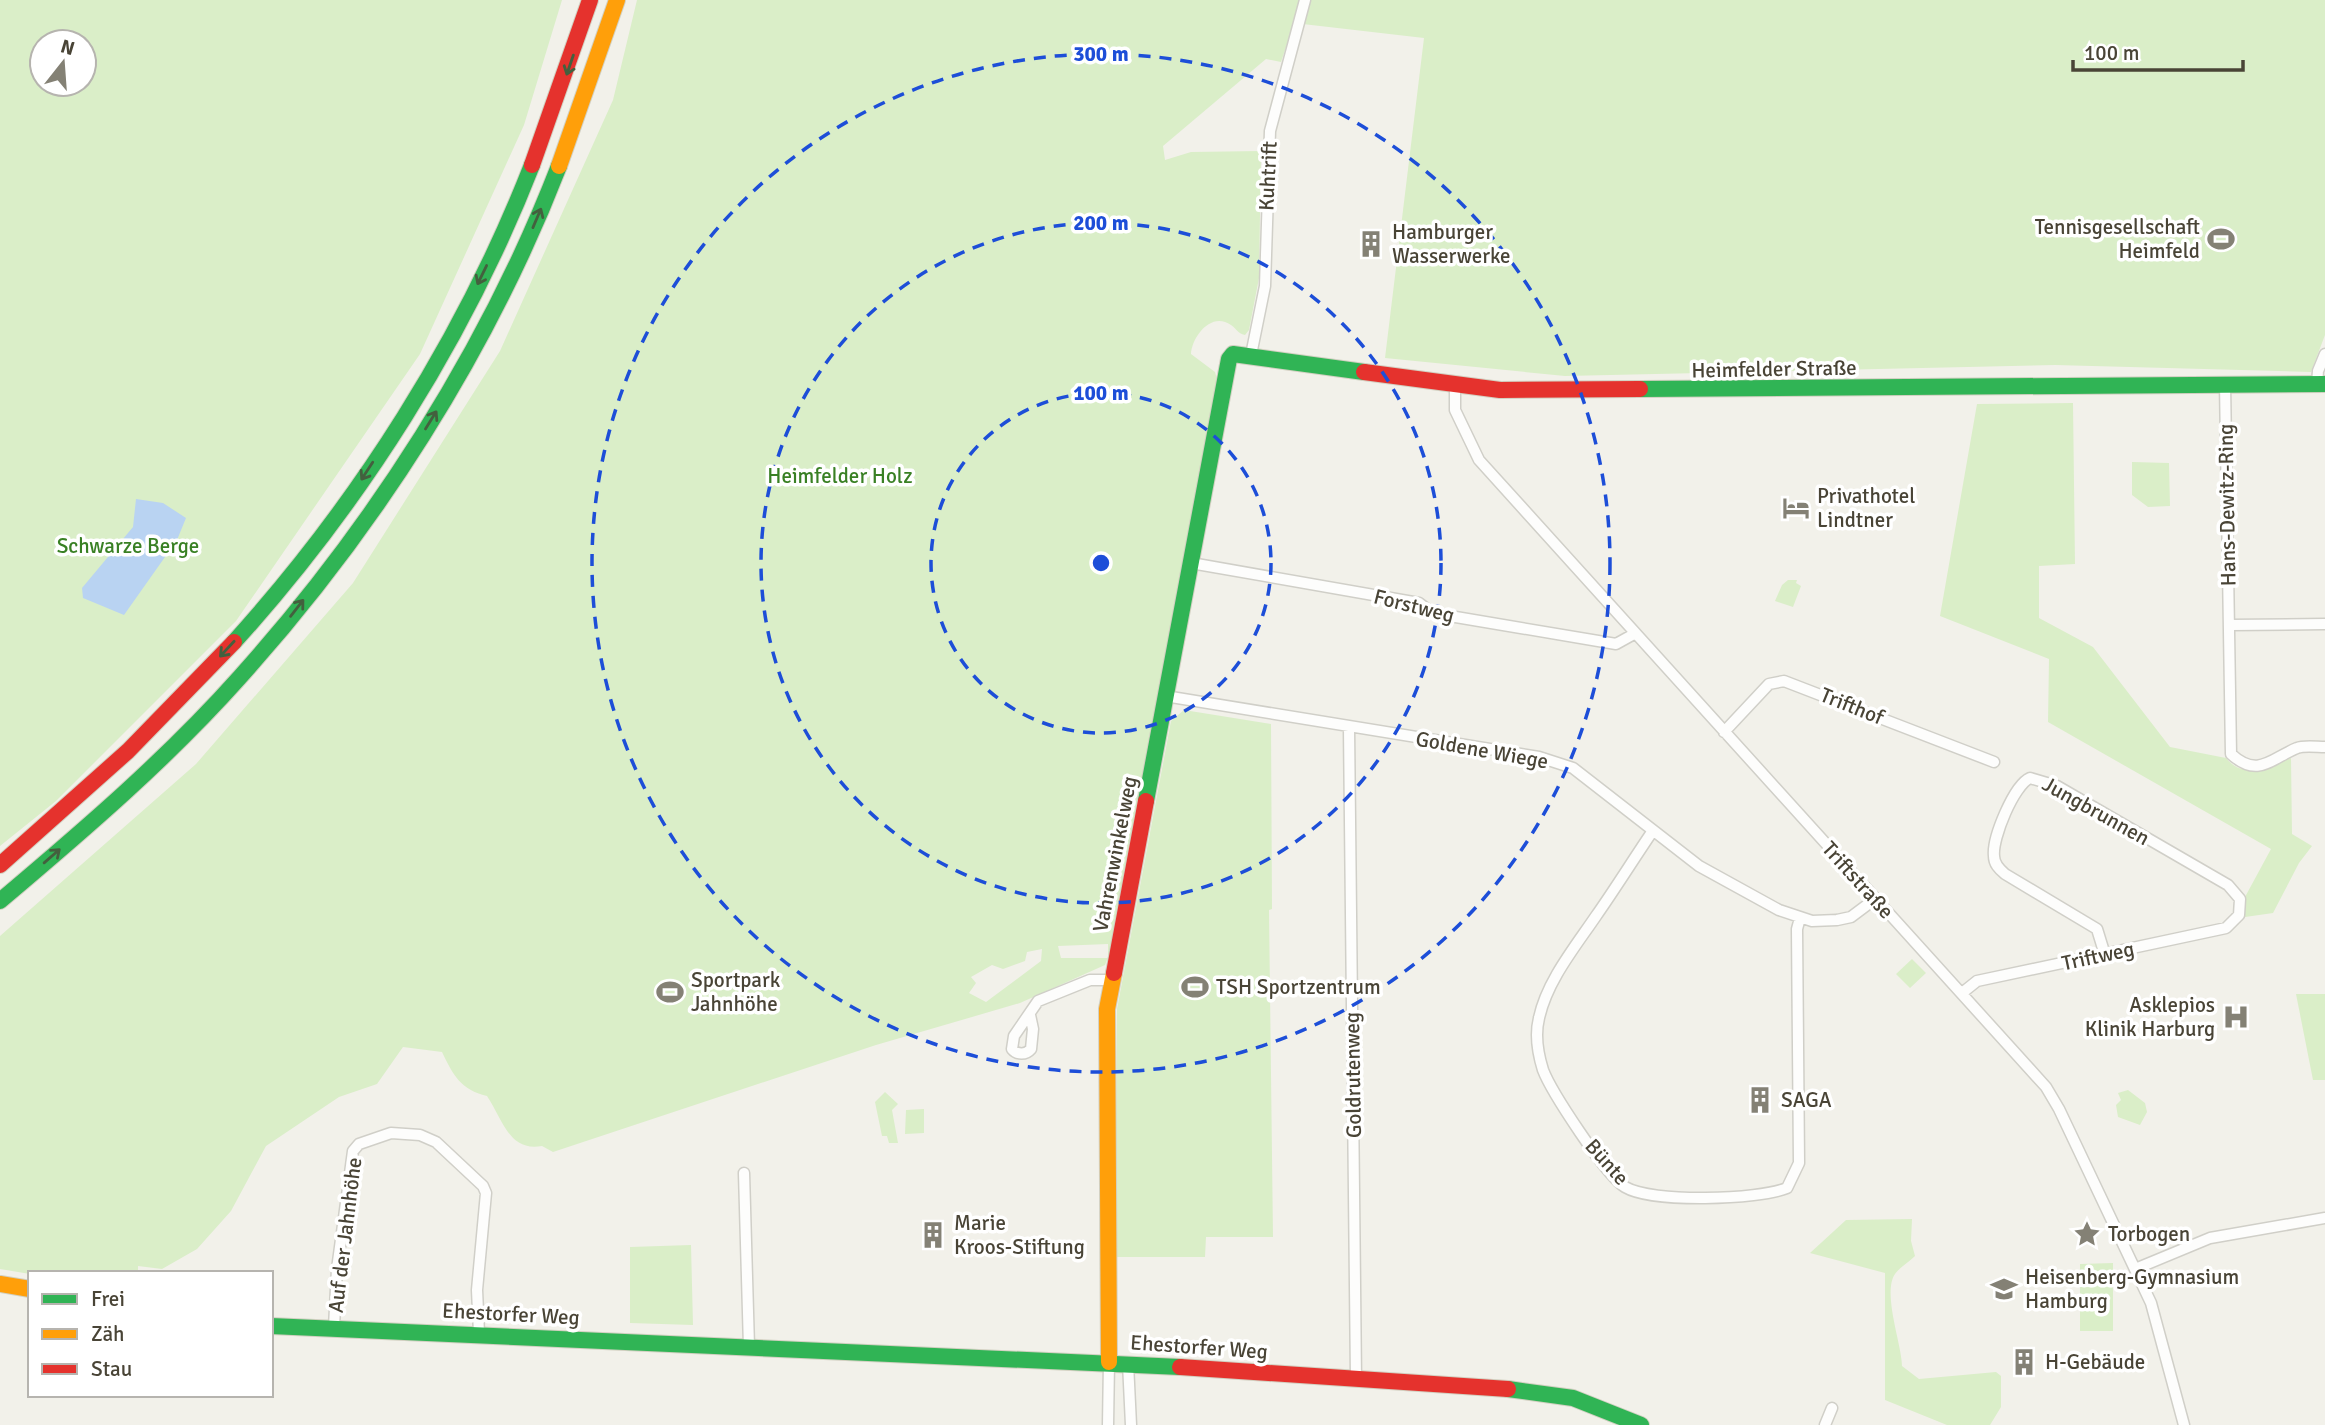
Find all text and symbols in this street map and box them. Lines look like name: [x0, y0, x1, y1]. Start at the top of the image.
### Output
north arrow: [28, 28, 98, 98]
scale bar: [2073, 28, 2243, 72]
text: N: [58, 34, 78, 61]
text: 100 m: [2084, 40, 2139, 66]
text: 300 m: [1073, 41, 1129, 67]
one-way arrow: [563, 54, 575, 76]
street label: Kuhtrift: [1253, 140, 1283, 212]
one-way arrow: [531, 208, 544, 230]
text: 200 m: [1073, 210, 1129, 236]
place label: Tennisgesellschaft Heimfeld: [2035, 214, 2200, 264]
place label: Hamburger Wasserwerke: [1392, 219, 1511, 269]
sports icon: Tennisgesellschaft Heimfeld: [2206, 224, 2236, 254]
building icon: Hamburger Wasserwerke: [1356, 229, 1386, 259]
one-way arrow: [475, 264, 488, 285]
street label: Heimfelder Straße: [1691, 355, 1857, 383]
text: 100 m: [1073, 380, 1129, 406]
one-way arrow: [425, 410, 439, 430]
street label: Hans-Dewitz-Ring: [2213, 423, 2241, 587]
one-way arrow: [360, 461, 374, 480]
park label: Heimfelder Holz: [767, 463, 913, 489]
place label: Privathotel Lindtner: [1817, 483, 1915, 533]
hotel icon: Privathotel Lindtner: [1781, 493, 1811, 523]
park label: Schwarze Berge: [57, 533, 199, 559]
centre of rings: [1089, 551, 1113, 575]
street label: Forstweg: [1371, 583, 1457, 629]
one-way arrow: [290, 600, 305, 618]
one-way arrow: [218, 640, 235, 657]
street label: Trifthof: [1817, 682, 1888, 731]
street label: Goldene Wiege: [1414, 726, 1550, 774]
street label: Jungbrunnen: [2038, 771, 2154, 851]
street label: Vahrenwinkelweg: [1087, 774, 1143, 934]
street label: Triftstraße: [1817, 836, 1899, 924]
one-way arrow: [42, 849, 60, 865]
street label: Triftweg: [2059, 936, 2137, 976]
place label: Sportpark Jahnhöhe: [691, 967, 781, 1017]
sports icon: TSH Sportzentrum: [1180, 972, 1210, 1002]
place label: TSH Sportzentrum: [1216, 974, 1381, 1000]
sports icon: Sportpark Jahnhöhe: [655, 977, 685, 1007]
place label: Asklepios Klinik Harburg: [2085, 992, 2215, 1042]
hospital icon: Asklepios Klinik Harburg: [2221, 1002, 2251, 1032]
street label: Goldrutenweg: [1339, 1012, 1367, 1138]
building icon: SAGA: [1745, 1085, 1775, 1115]
place label: SAGA: [1781, 1087, 1832, 1113]
street label: Bünte: [1579, 1133, 1635, 1191]
street label: Auf der Jahnhöhe: [323, 1156, 367, 1314]
place label: Marie Kroos-Stiftung: [954, 1210, 1085, 1260]
place icon: Torbogen: [2072, 1219, 2102, 1249]
building icon: Marie Kroos-Stiftung: [918, 1220, 948, 1250]
place label: Torbogen: [2108, 1221, 2190, 1247]
place label: Heisenberg-Gymnasium Hamburg: [2025, 1264, 2239, 1314]
legend: [28, 1271, 273, 1397]
school or university icon: Heisenberg-Gymnasium Hamburg: [1989, 1274, 2019, 1304]
text: Frei: [91, 1286, 125, 1312]
street label: Ehestorfer Weg: [442, 1297, 580, 1331]
text: Zäh: [91, 1321, 125, 1347]
street label: Ehestorfer Weg: [1129, 1329, 1269, 1365]
building icon: H-Gebäude: [2009, 1347, 2039, 1377]
place label: H-Gebäude: [2045, 1349, 2145, 1375]
text: Stau: [91, 1356, 132, 1382]

